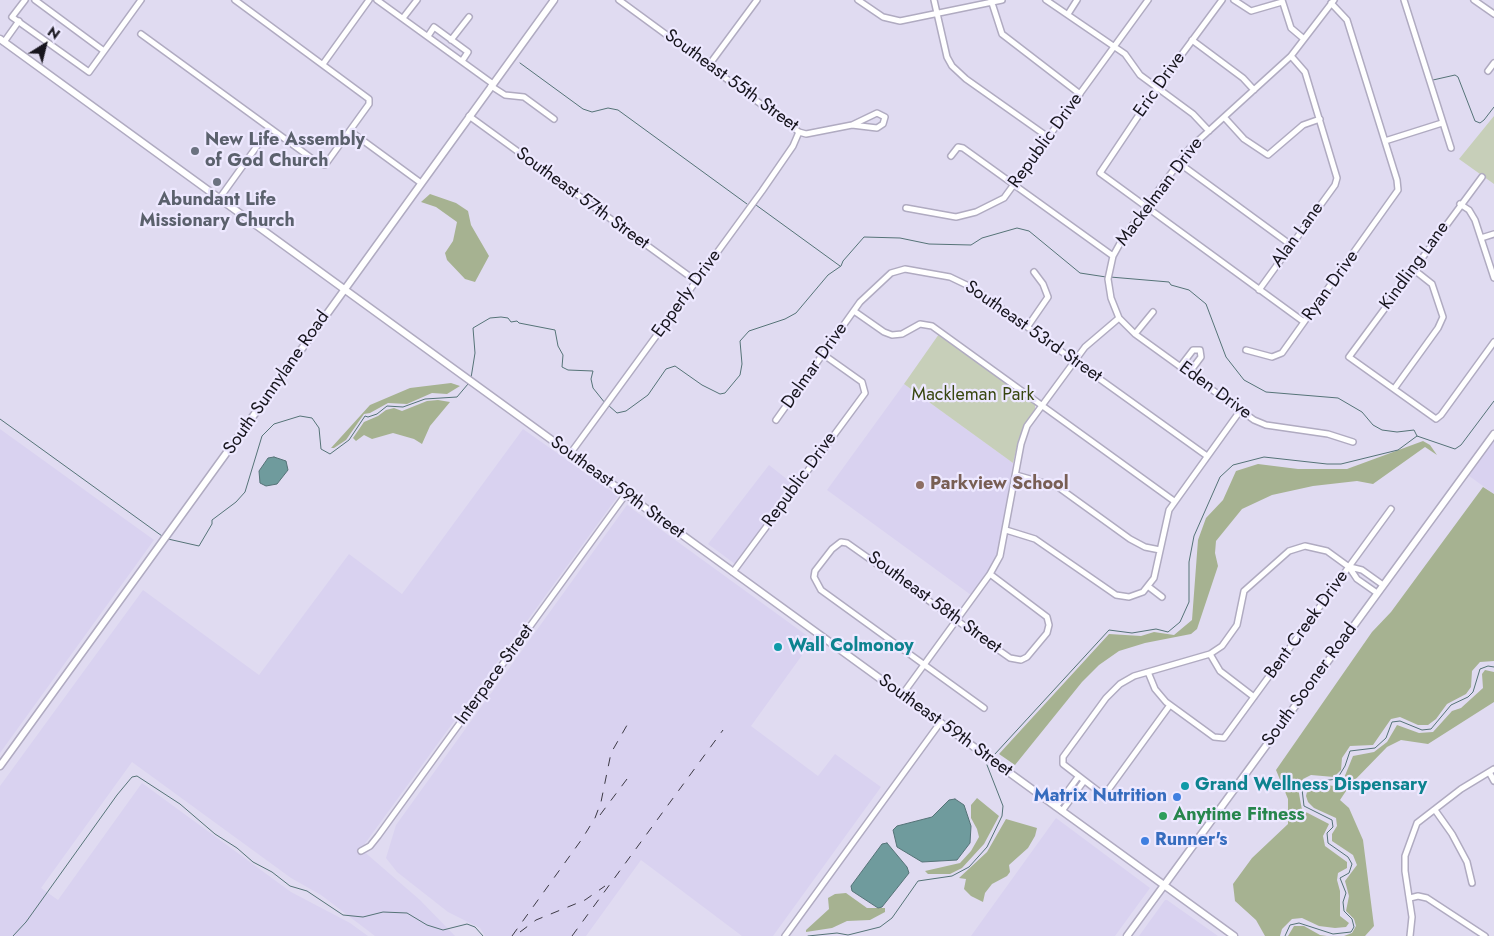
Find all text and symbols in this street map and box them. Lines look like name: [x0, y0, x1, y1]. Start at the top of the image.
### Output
north arrow: [20, 20, 70, 70]
text: N: [43, 22, 64, 44]
street label: Southeast 55th Street: [660, 25, 802, 137]
street label: Eric Drive: [1130, 48, 1190, 122]
street label: Republic Drive: [1004, 89, 1088, 193]
place label: New Life Assembly of God Church: [205, 130, 365, 172]
street label: Mackelman Drive: [1112, 133, 1208, 251]
street label: Southeast 57th Street: [511, 143, 653, 255]
marker: New Life Assembly of God Church: [189, 145, 201, 157]
marker: Abundant Life Missionary Church: [211, 176, 223, 188]
place label: Abundant Life Missionary Church: [139, 190, 295, 232]
street label: Alan Lane: [1267, 198, 1329, 272]
street label: Kindling Lane: [1376, 218, 1454, 314]
street label: Epperly Drive: [648, 246, 726, 342]
street label: Ryan Drive: [1298, 247, 1364, 325]
street label: Southeast 53rd Street: [960, 277, 1106, 387]
street label: South Sunnylane Road: [219, 307, 335, 459]
street label: Delmar Drive: [777, 319, 853, 413]
street label: Eden Drive: [1175, 357, 1255, 425]
park label: Mackleman Park: [912, 385, 1034, 407]
street label: Republic Drive: [758, 428, 842, 532]
street label: Southeast 59th Street: [546, 432, 688, 544]
place label: Parkview School: [930, 474, 1069, 496]
marker: Parkview School: [914, 479, 926, 491]
street label: Southeast 58th Street: [863, 547, 1005, 659]
street label: Bent Creek Drive: [1260, 567, 1354, 683]
street label: South Sooner Road: [1258, 619, 1362, 751]
street label: Interpace Street: [451, 621, 539, 729]
place label: Wall Colmonoy: [788, 636, 914, 658]
marker: Wall Colmonoy: [772, 641, 784, 653]
street label: Southeast 59th Street: [874, 670, 1016, 782]
place label: Grand Wellness Dispensary: [1195, 775, 1427, 797]
marker: Grand Wellness Dispensary: [1179, 780, 1191, 792]
place label: Matrix Nutrition: [1034, 786, 1167, 808]
marker: Matrix Nutrition: [1171, 791, 1183, 803]
place label: Anytime Fitness: [1173, 805, 1305, 827]
marker: Anytime Fitness: [1157, 810, 1169, 822]
place label: Runner's: [1155, 830, 1227, 852]
marker: Runner's: [1139, 835, 1151, 847]

